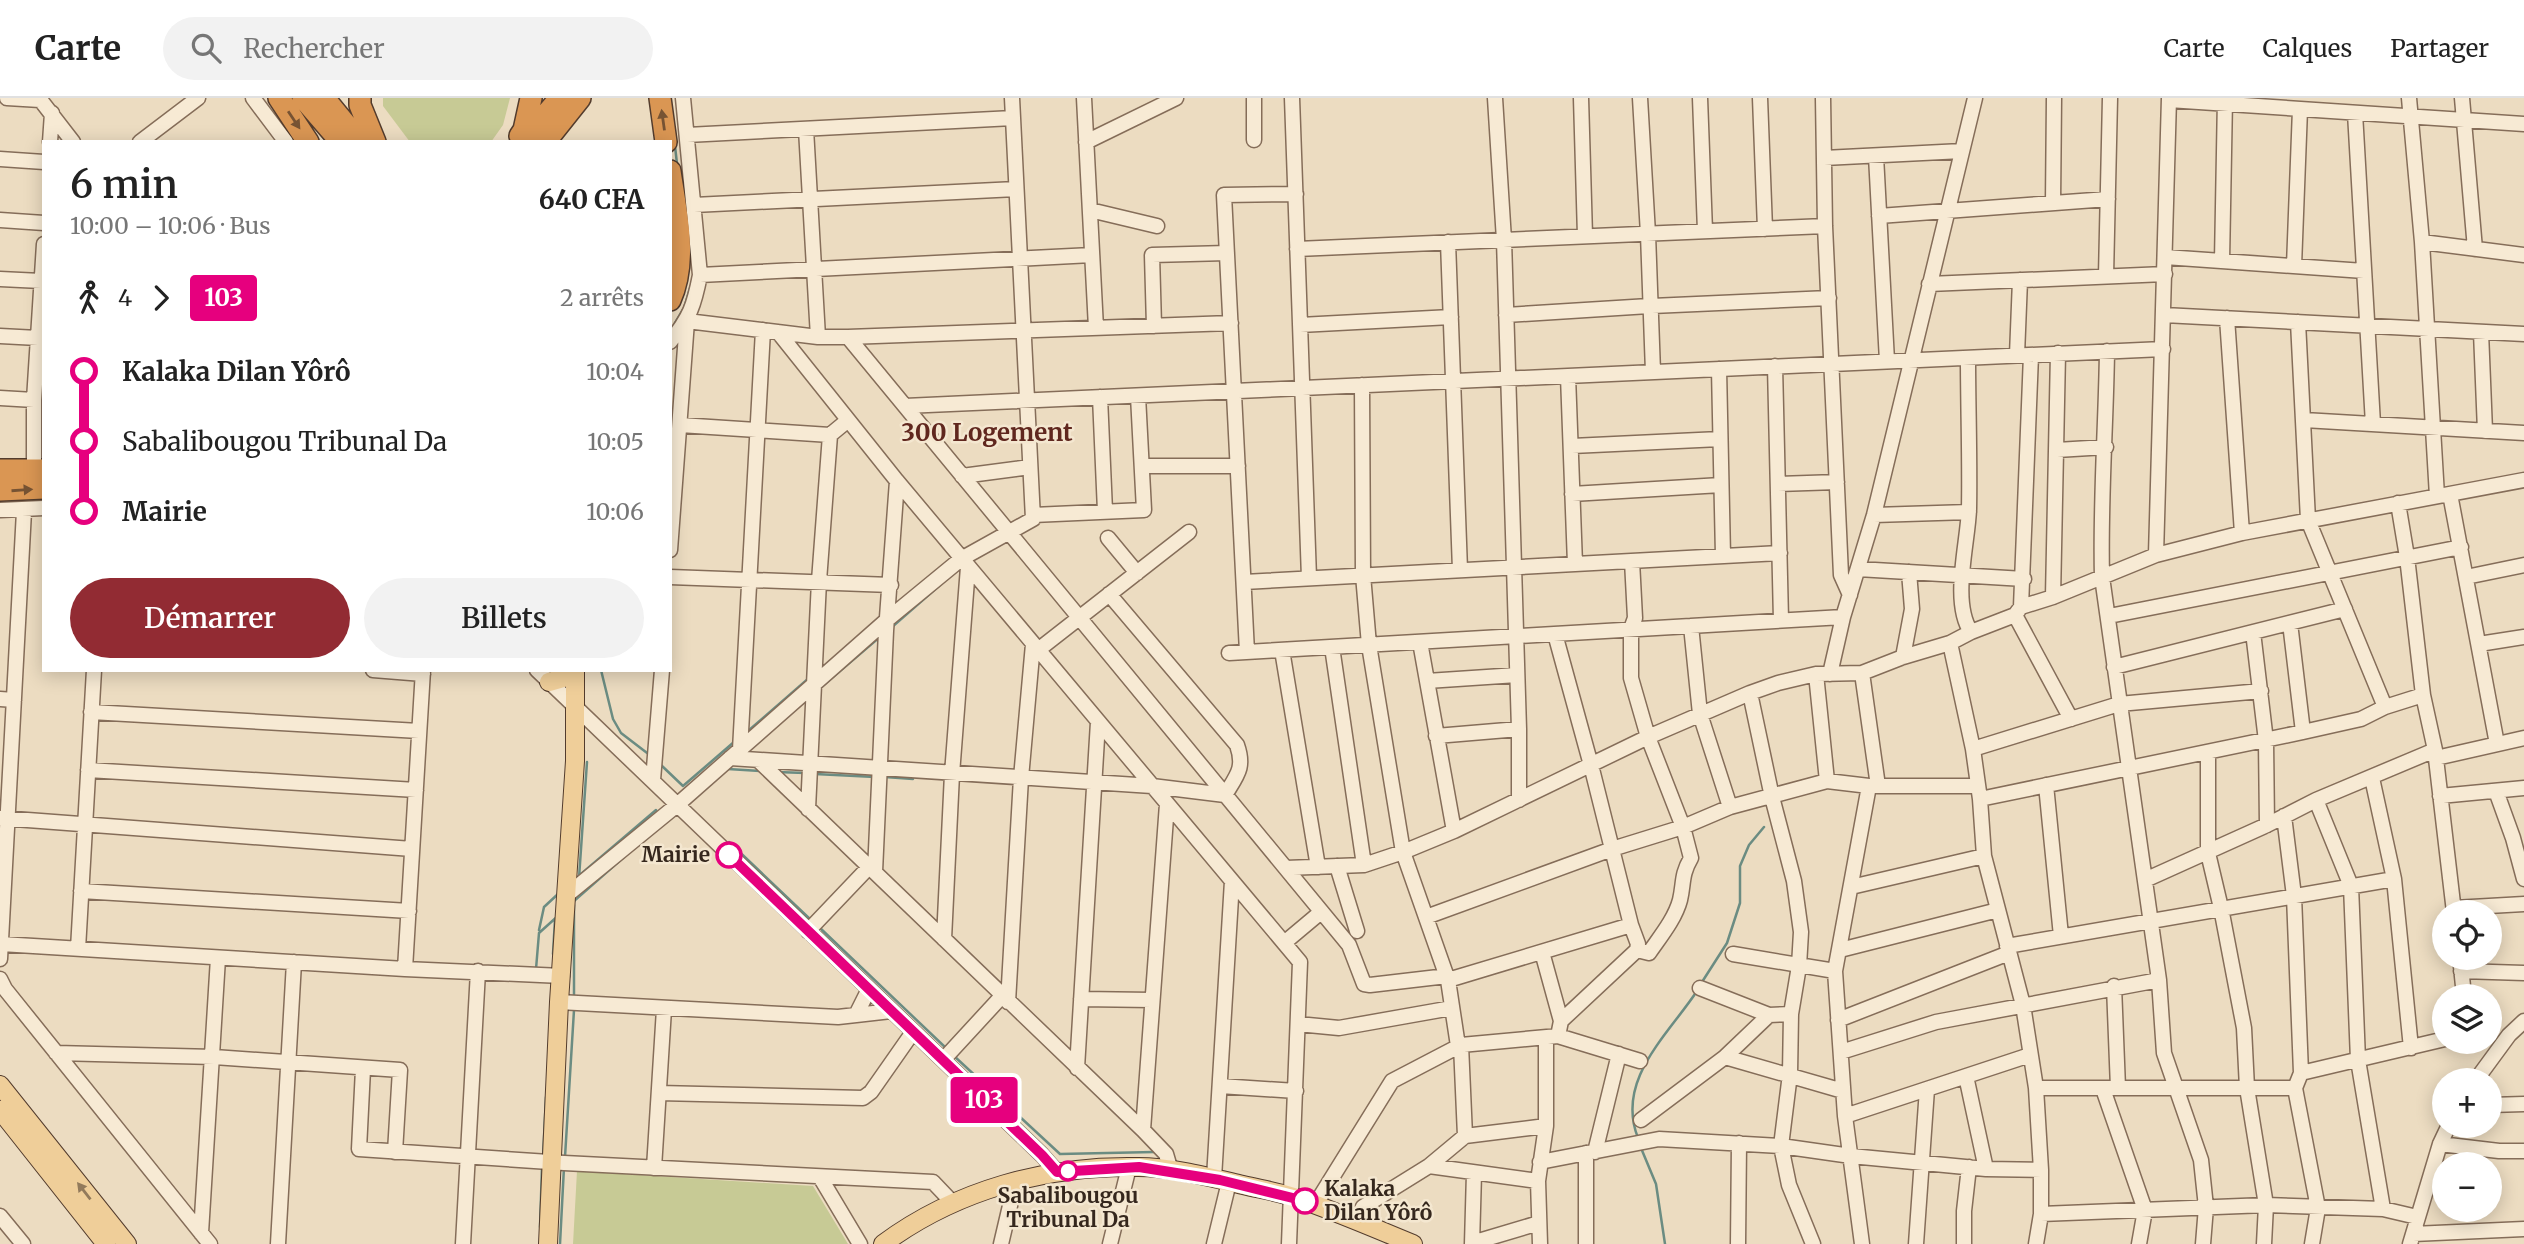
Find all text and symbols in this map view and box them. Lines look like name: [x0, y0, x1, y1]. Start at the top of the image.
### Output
search box: [163, 17, 653, 80]
text: Carte: [35, 28, 121, 69]
icon: search: [187, 29, 225, 67]
text: Rechercher: [243, 32, 385, 65]
text: Carte: [2163, 33, 2224, 64]
text: Calques: [2262, 33, 2352, 64]
text: Partager: [2390, 33, 2489, 64]
one-way arrow: [658, 109, 669, 131]
one-way arrow: [287, 111, 301, 129]
text: 6 min: [70, 161, 178, 208]
text: 640 CFA: [539, 183, 644, 216]
text: 10:00 – 10:06 · Bus: [70, 211, 270, 240]
icon: walk: [70, 279, 108, 317]
icon: forward: [142, 279, 180, 317]
text: 103: [204, 282, 243, 313]
text: 4: [118, 283, 132, 312]
text: 2 arrêts: [560, 283, 644, 312]
text: Kalaka Dilan Yôrô: [122, 355, 350, 388]
text: 10:04: [586, 357, 644, 386]
district label: 300 Logement: [901, 417, 1073, 448]
text: Sabalibougou Tribunal Da: [122, 425, 447, 458]
text: 10:05: [587, 427, 644, 456]
one-way arrow: [11, 484, 33, 495]
text: Mairie: [122, 495, 207, 528]
text: 10:06: [586, 497, 644, 526]
button: Démarrer: [70, 578, 350, 658]
button: Billets: [364, 578, 644, 658]
place label: Mairie: [642, 841, 710, 868]
marker: Mairie: [716, 842, 742, 868]
map controls: [2432, 900, 2502, 1222]
button: locate: [2432, 900, 2502, 970]
button: layers: [2432, 984, 2502, 1054]
button: +: [2432, 1068, 2502, 1138]
line badge: 103: [944, 1077, 1024, 1123]
text: 103: [965, 1084, 1003, 1115]
button: −: [2432, 1152, 2502, 1222]
marker: Sabalibougou Tribunal Da: [1058, 1161, 1078, 1181]
place label: Kalaka Dilan Yôrô: [1324, 1175, 1432, 1226]
one-way arrow: [77, 1182, 92, 1200]
place label: Sabalibougou Tribunal Da: [997, 1182, 1139, 1233]
marker: Kalaka Dilan Yôrô: [1292, 1188, 1318, 1214]

